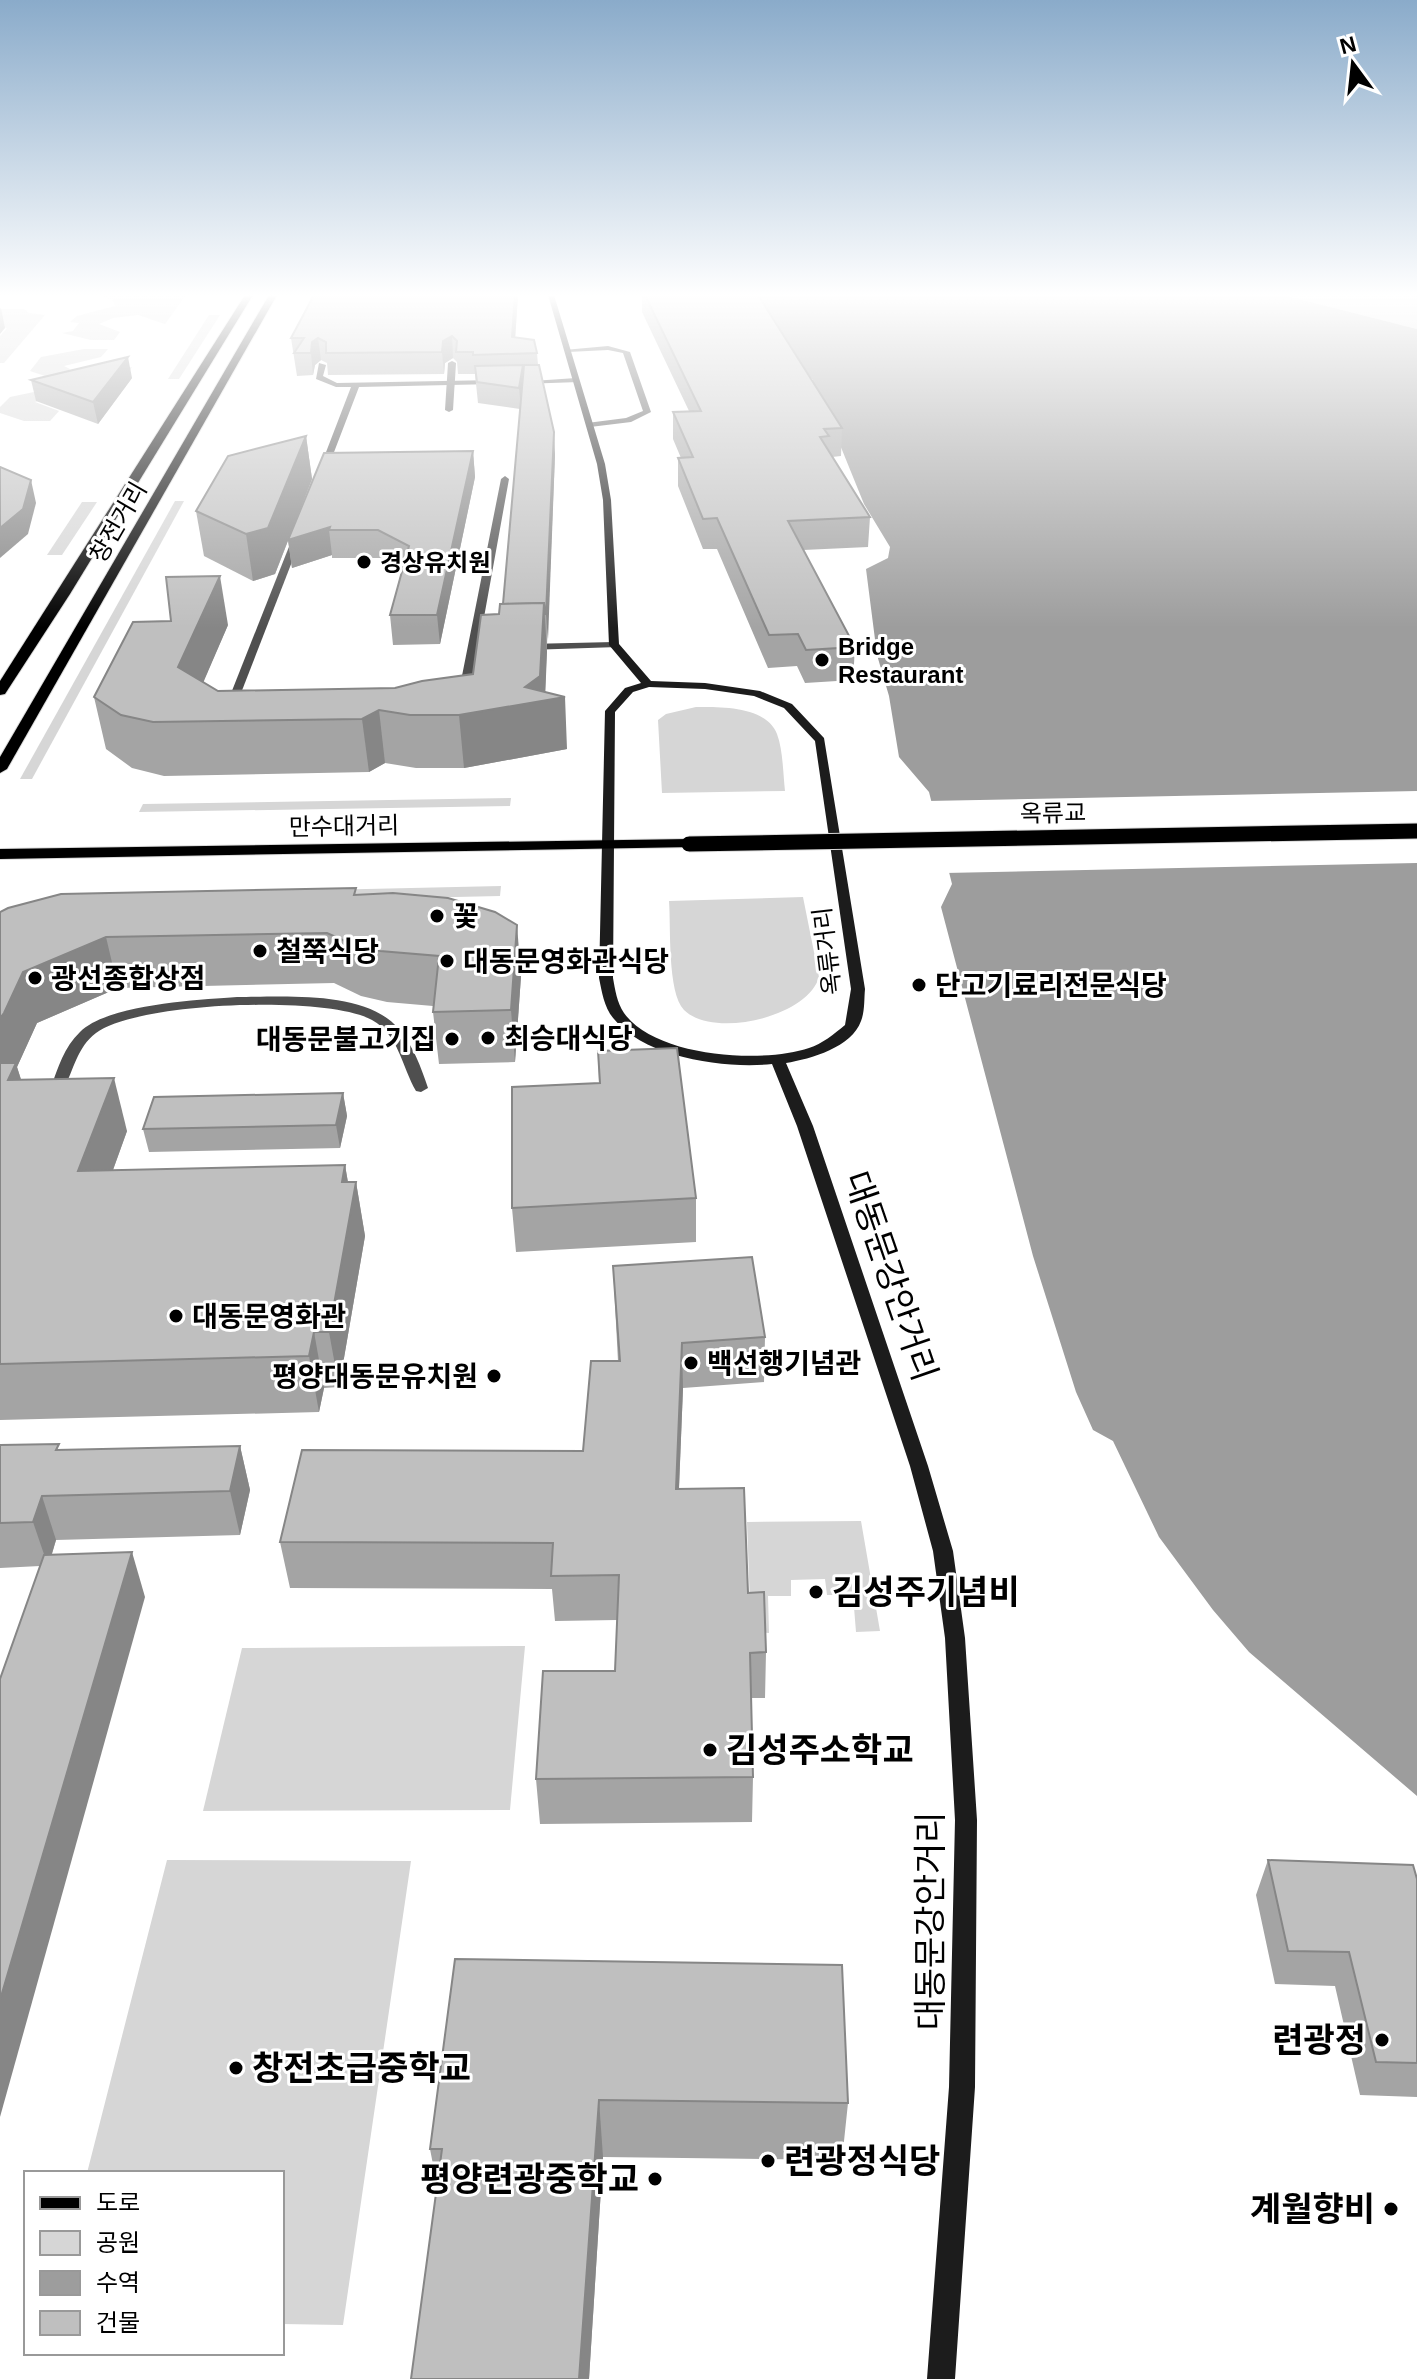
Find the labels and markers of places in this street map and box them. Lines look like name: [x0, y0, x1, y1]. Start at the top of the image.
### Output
place label: 경상유치원: [380, 549, 490, 576]
marker: 경상유치원: [355, 553, 373, 571]
place label: Bridge Restaurant: [838, 633, 963, 688]
marker: Bridge Restaurant: [813, 651, 831, 669]
place label: 꽃: [453, 901, 479, 932]
marker: 꽃: [428, 907, 446, 925]
place label: 철쭉식당: [276, 936, 379, 967]
marker: 철쭉식당: [251, 942, 269, 960]
place label: 대동문영화관식당: [463, 946, 669, 977]
marker: 대동문영화관식당: [438, 952, 456, 970]
place label: 광선종합상점: [51, 963, 206, 994]
marker: 광선종합상점: [26, 969, 44, 987]
place label: 단고기료리전문식당: [935, 970, 1167, 1001]
marker: 단고기료리전문식당: [910, 976, 928, 994]
place label: 최승대식당: [504, 1023, 633, 1054]
place label: 대동문불고기집: [256, 1024, 436, 1055]
marker: 최승대식당: [479, 1029, 497, 1047]
marker: 대동문불고기집: [443, 1030, 461, 1048]
place label: 대동문영화관: [192, 1301, 347, 1332]
marker: 대동문영화관: [167, 1307, 185, 1325]
place label: 백선행기념관: [707, 1348, 862, 1379]
marker: 백선행기념관: [682, 1354, 700, 1372]
place label: 평양대동문유치원: [272, 1361, 478, 1392]
marker: 평양대동문유치원: [485, 1367, 503, 1385]
place label: 김성주기념비: [832, 1573, 1020, 1611]
marker: 김성주기념비: [807, 1583, 825, 1601]
place label: 김성주소학교: [726, 1731, 914, 1769]
marker: 김성주소학교: [701, 1741, 719, 1759]
place label: 련광정: [1272, 2021, 1366, 2059]
marker: 련광정: [1373, 2031, 1391, 2049]
place label: 창전초급중학교: [252, 2049, 471, 2087]
marker: 창전초급중학교: [227, 2059, 245, 2077]
place label: 련광정식당: [784, 2142, 940, 2180]
marker: 련광정식당: [759, 2152, 777, 2170]
place label: 평양련광중학교: [420, 2160, 639, 2198]
marker: 평양련광중학교: [646, 2170, 664, 2188]
place label: 계월향비: [1250, 2190, 1375, 2228]
marker: 계월향비: [1382, 2200, 1400, 2218]

